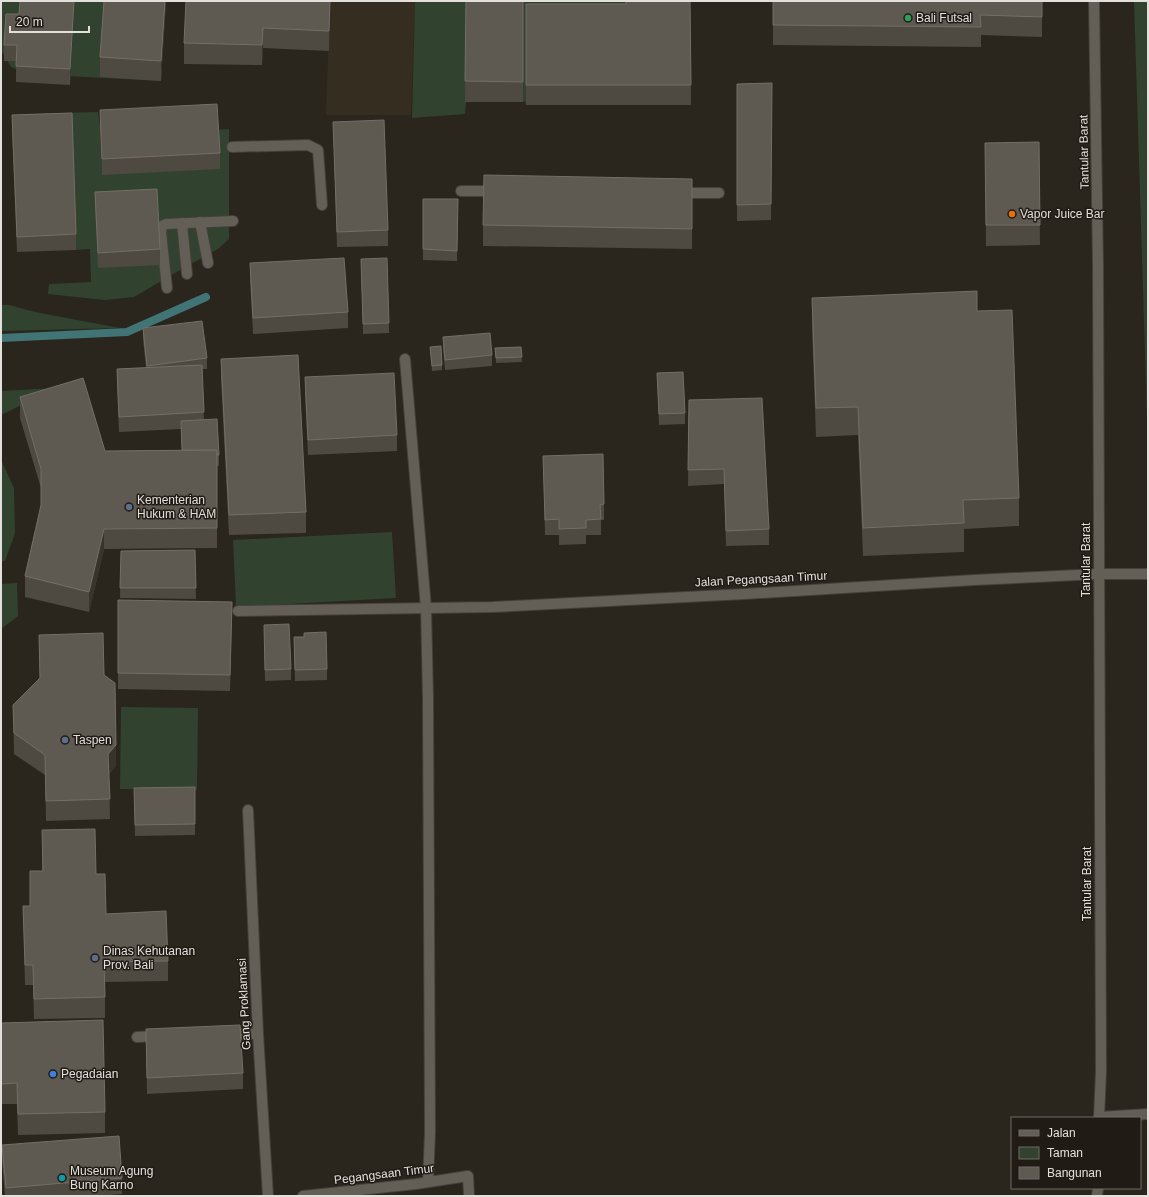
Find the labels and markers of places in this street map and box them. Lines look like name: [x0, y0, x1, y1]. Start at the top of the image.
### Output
place label: Bali Futsal: [916, 11, 972, 25]
marker: Bali Futsal: [903, 13, 913, 23]
place label: Vapor Juice Bar: [1020, 207, 1105, 221]
marker: Vapor Juice Bar: [1007, 209, 1017, 219]
place label: Kementerian Hukum & HAM: [137, 493, 216, 521]
marker: Kementerian Hukum & HAM: [124, 502, 134, 512]
place label: Taspen: [73, 733, 112, 747]
marker: Taspen: [60, 735, 70, 745]
place label: Dinas Kehutanan Prov. Bali: [103, 944, 195, 972]
marker: Dinas Kehutanan Prov. Bali: [90, 953, 100, 963]
place label: Pegadaian: [61, 1067, 118, 1081]
marker: Pegadaian: [48, 1069, 58, 1079]
place label: Museum Agung Bung Karno: [70, 1164, 153, 1192]
marker: Museum Agung Bung Karno: [57, 1173, 67, 1183]

